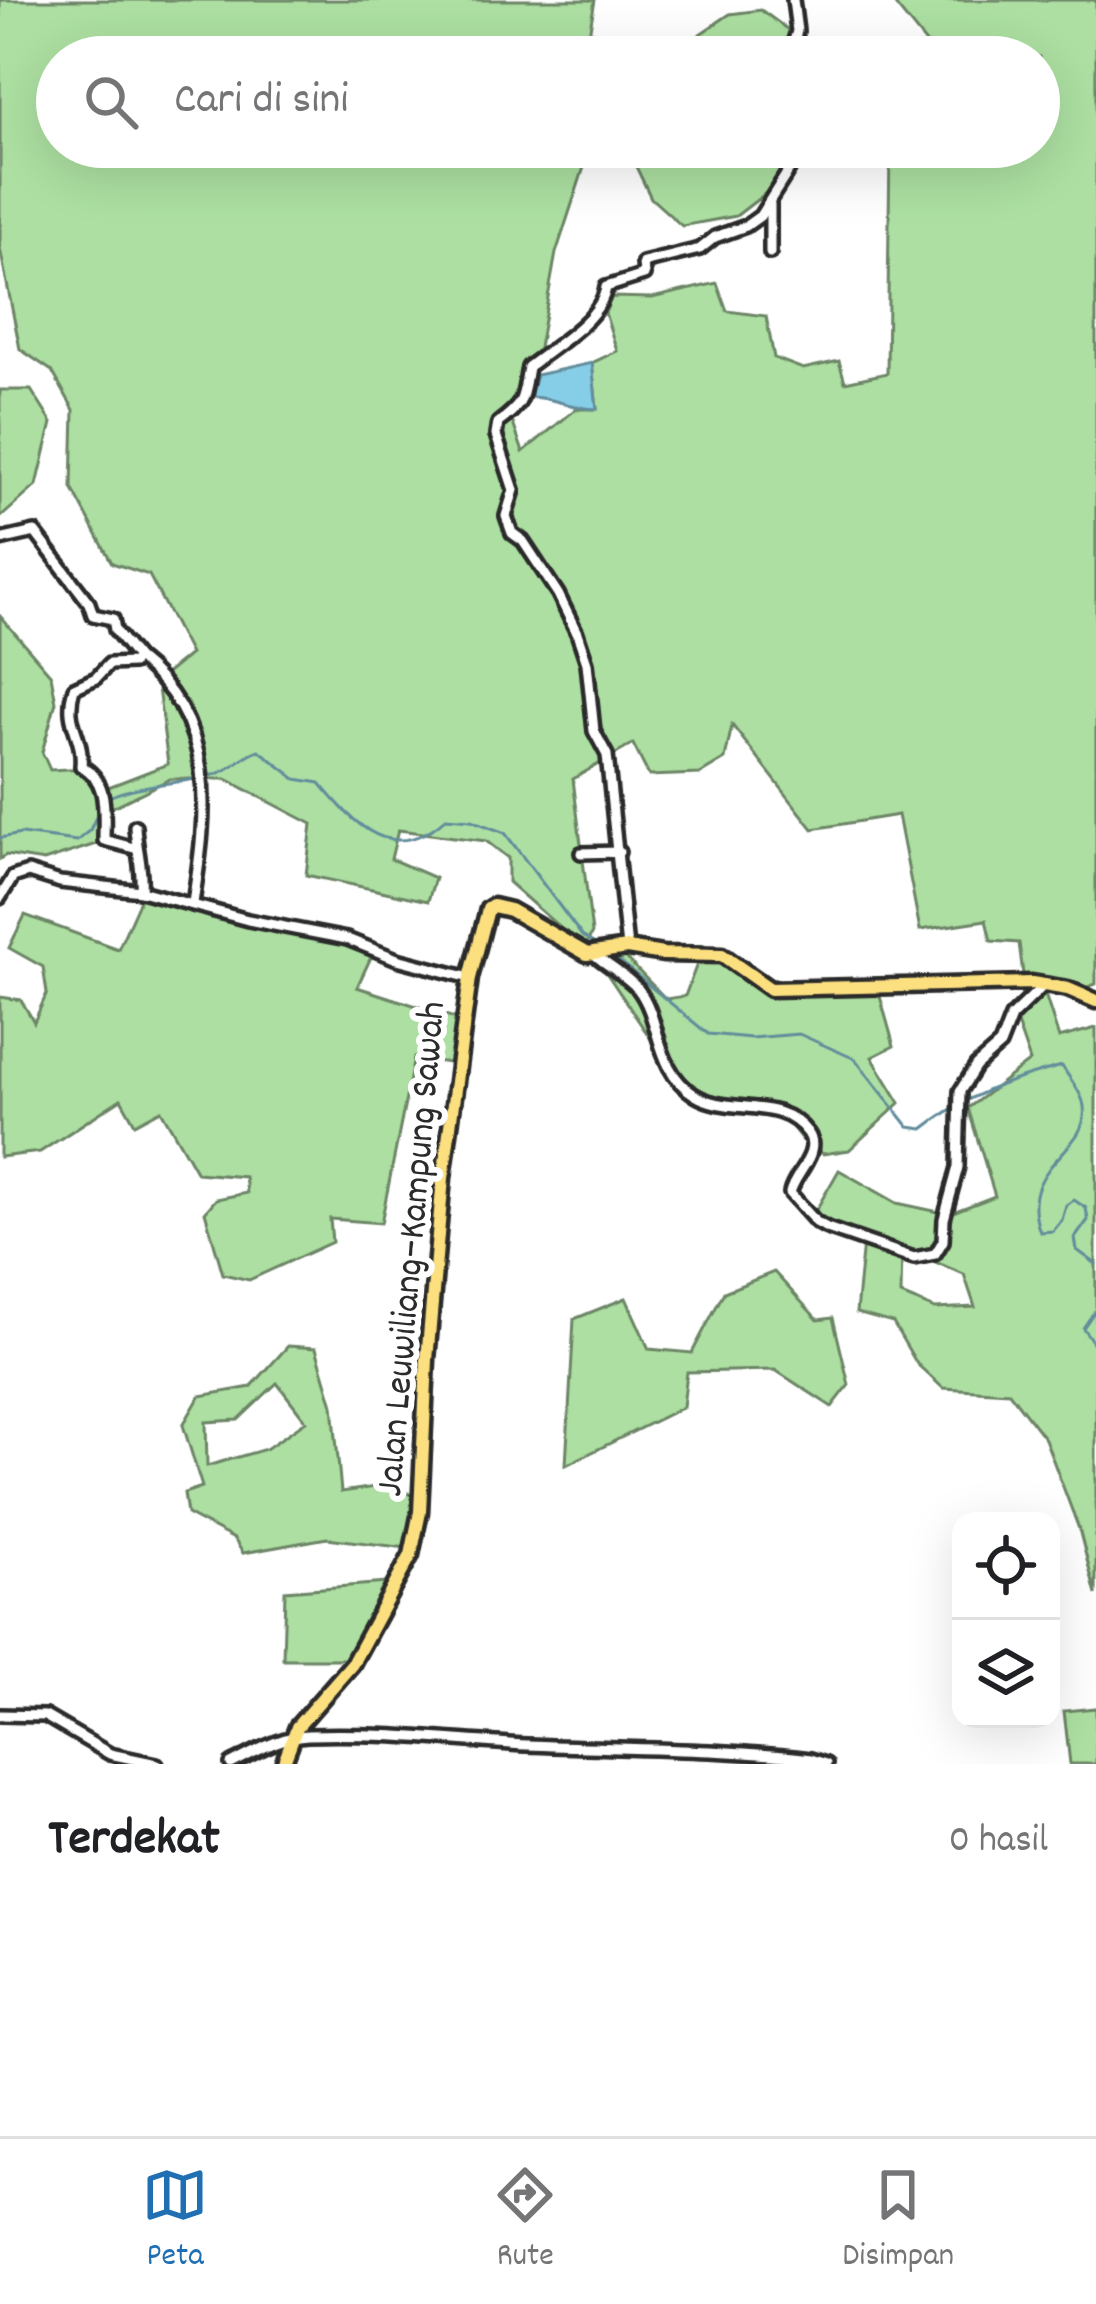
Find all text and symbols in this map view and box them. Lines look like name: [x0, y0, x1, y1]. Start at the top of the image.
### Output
search box: [36, 36, 1060, 168]
icon: search: [78, 69, 144, 135]
text: Cari di sini: [174, 70, 348, 134]
street label: Jalan Leuwiliang–Kampung Sawah: [365, 999, 463, 1499]
map controls: [952, 1512, 1060, 1728]
button: locate: [952, 1512, 1060, 1620]
button: layers: [952, 1620, 1060, 1728]
text: Terdekat: [48, 1806, 220, 1878]
text: 0 hasil: [949, 1815, 1048, 1870]
tab: Peta: [142, 2162, 208, 2281]
tab: Rute: [492, 2162, 558, 2281]
tab: Disimpan: [842, 2162, 954, 2281]

